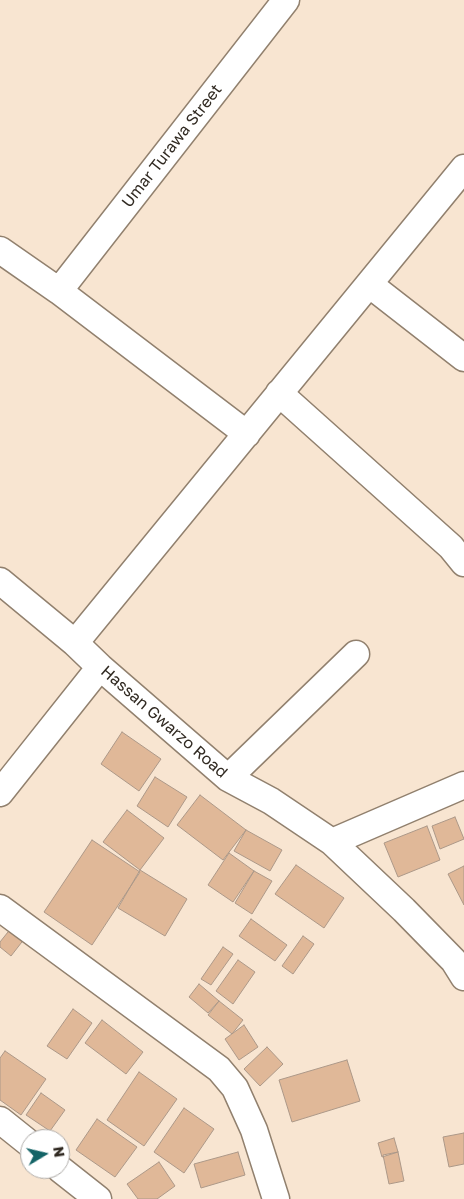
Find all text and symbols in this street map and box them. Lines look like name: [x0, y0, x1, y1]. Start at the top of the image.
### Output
street label: Umar Turawa Street: [118, 80, 226, 212]
street label: Hassan Gwarzo Road: [97, 662, 231, 782]
north arrow: [20, 1129, 70, 1179]
text: N: [50, 1145, 69, 1158]

